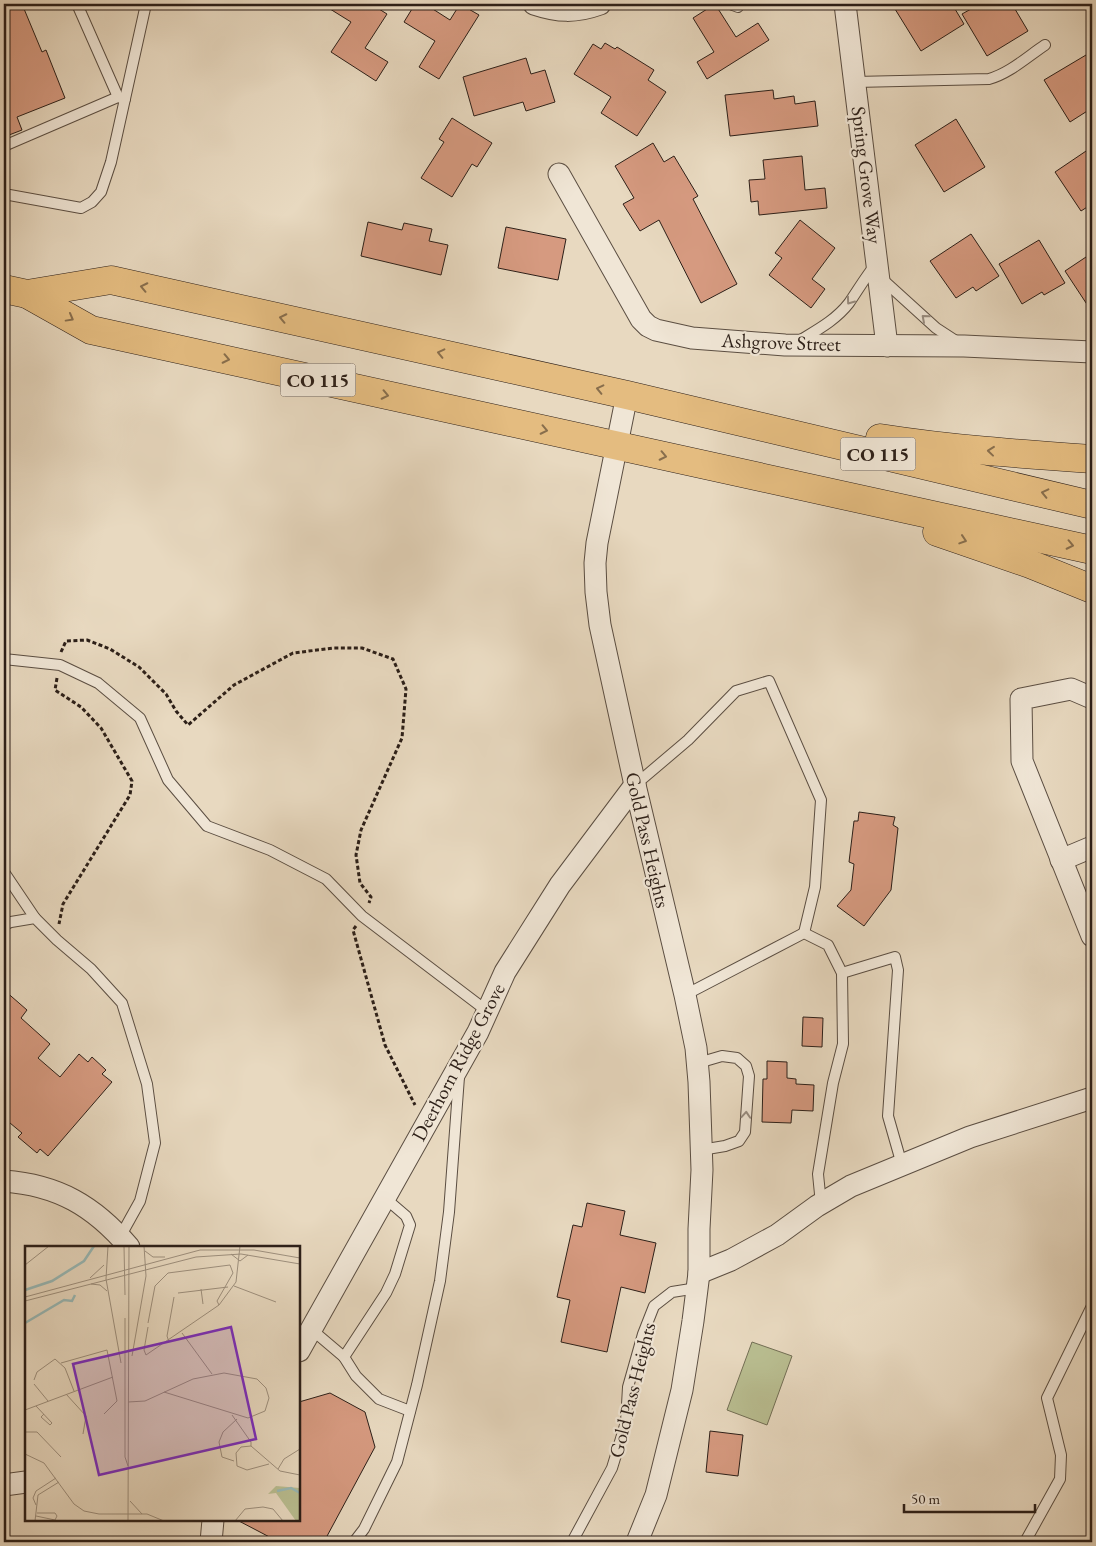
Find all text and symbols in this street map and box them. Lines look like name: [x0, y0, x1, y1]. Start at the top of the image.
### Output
street label: Spring Grove Way: [846, 105, 888, 245]
one-way arrow: [140, 282, 149, 293]
one-way arrow: [847, 295, 855, 304]
one-way arrow: [65, 312, 74, 322]
one-way arrow: [278, 313, 287, 324]
one-way arrow: [921, 314, 930, 323]
street label: Ashgrove Street: [720, 327, 842, 357]
one-way arrow: [437, 348, 446, 359]
one-way arrow: [222, 354, 231, 364]
road number: CO 115: [280, 364, 356, 396]
one-way arrow: [595, 384, 604, 395]
one-way arrow: [381, 389, 389, 399]
one-way arrow: [539, 424, 548, 434]
road number: CO 115: [840, 438, 916, 470]
one-way arrow: [987, 446, 995, 457]
one-way arrow: [659, 450, 668, 461]
one-way arrow: [1040, 488, 1049, 499]
one-way arrow: [958, 534, 967, 544]
one-way arrow: [1066, 539, 1075, 550]
street label: Gold Pass Heights: [620, 770, 676, 910]
street label: Deerhorn Ridge Grove: [405, 978, 511, 1145]
one-way arrow: [741, 1111, 752, 1119]
inset map: [25, 1246, 300, 1521]
street label: Gold Pass Heights: [603, 1320, 661, 1460]
scale bar: [904, 1481, 1035, 1513]
text: 50 m: [911, 1489, 940, 1508]

